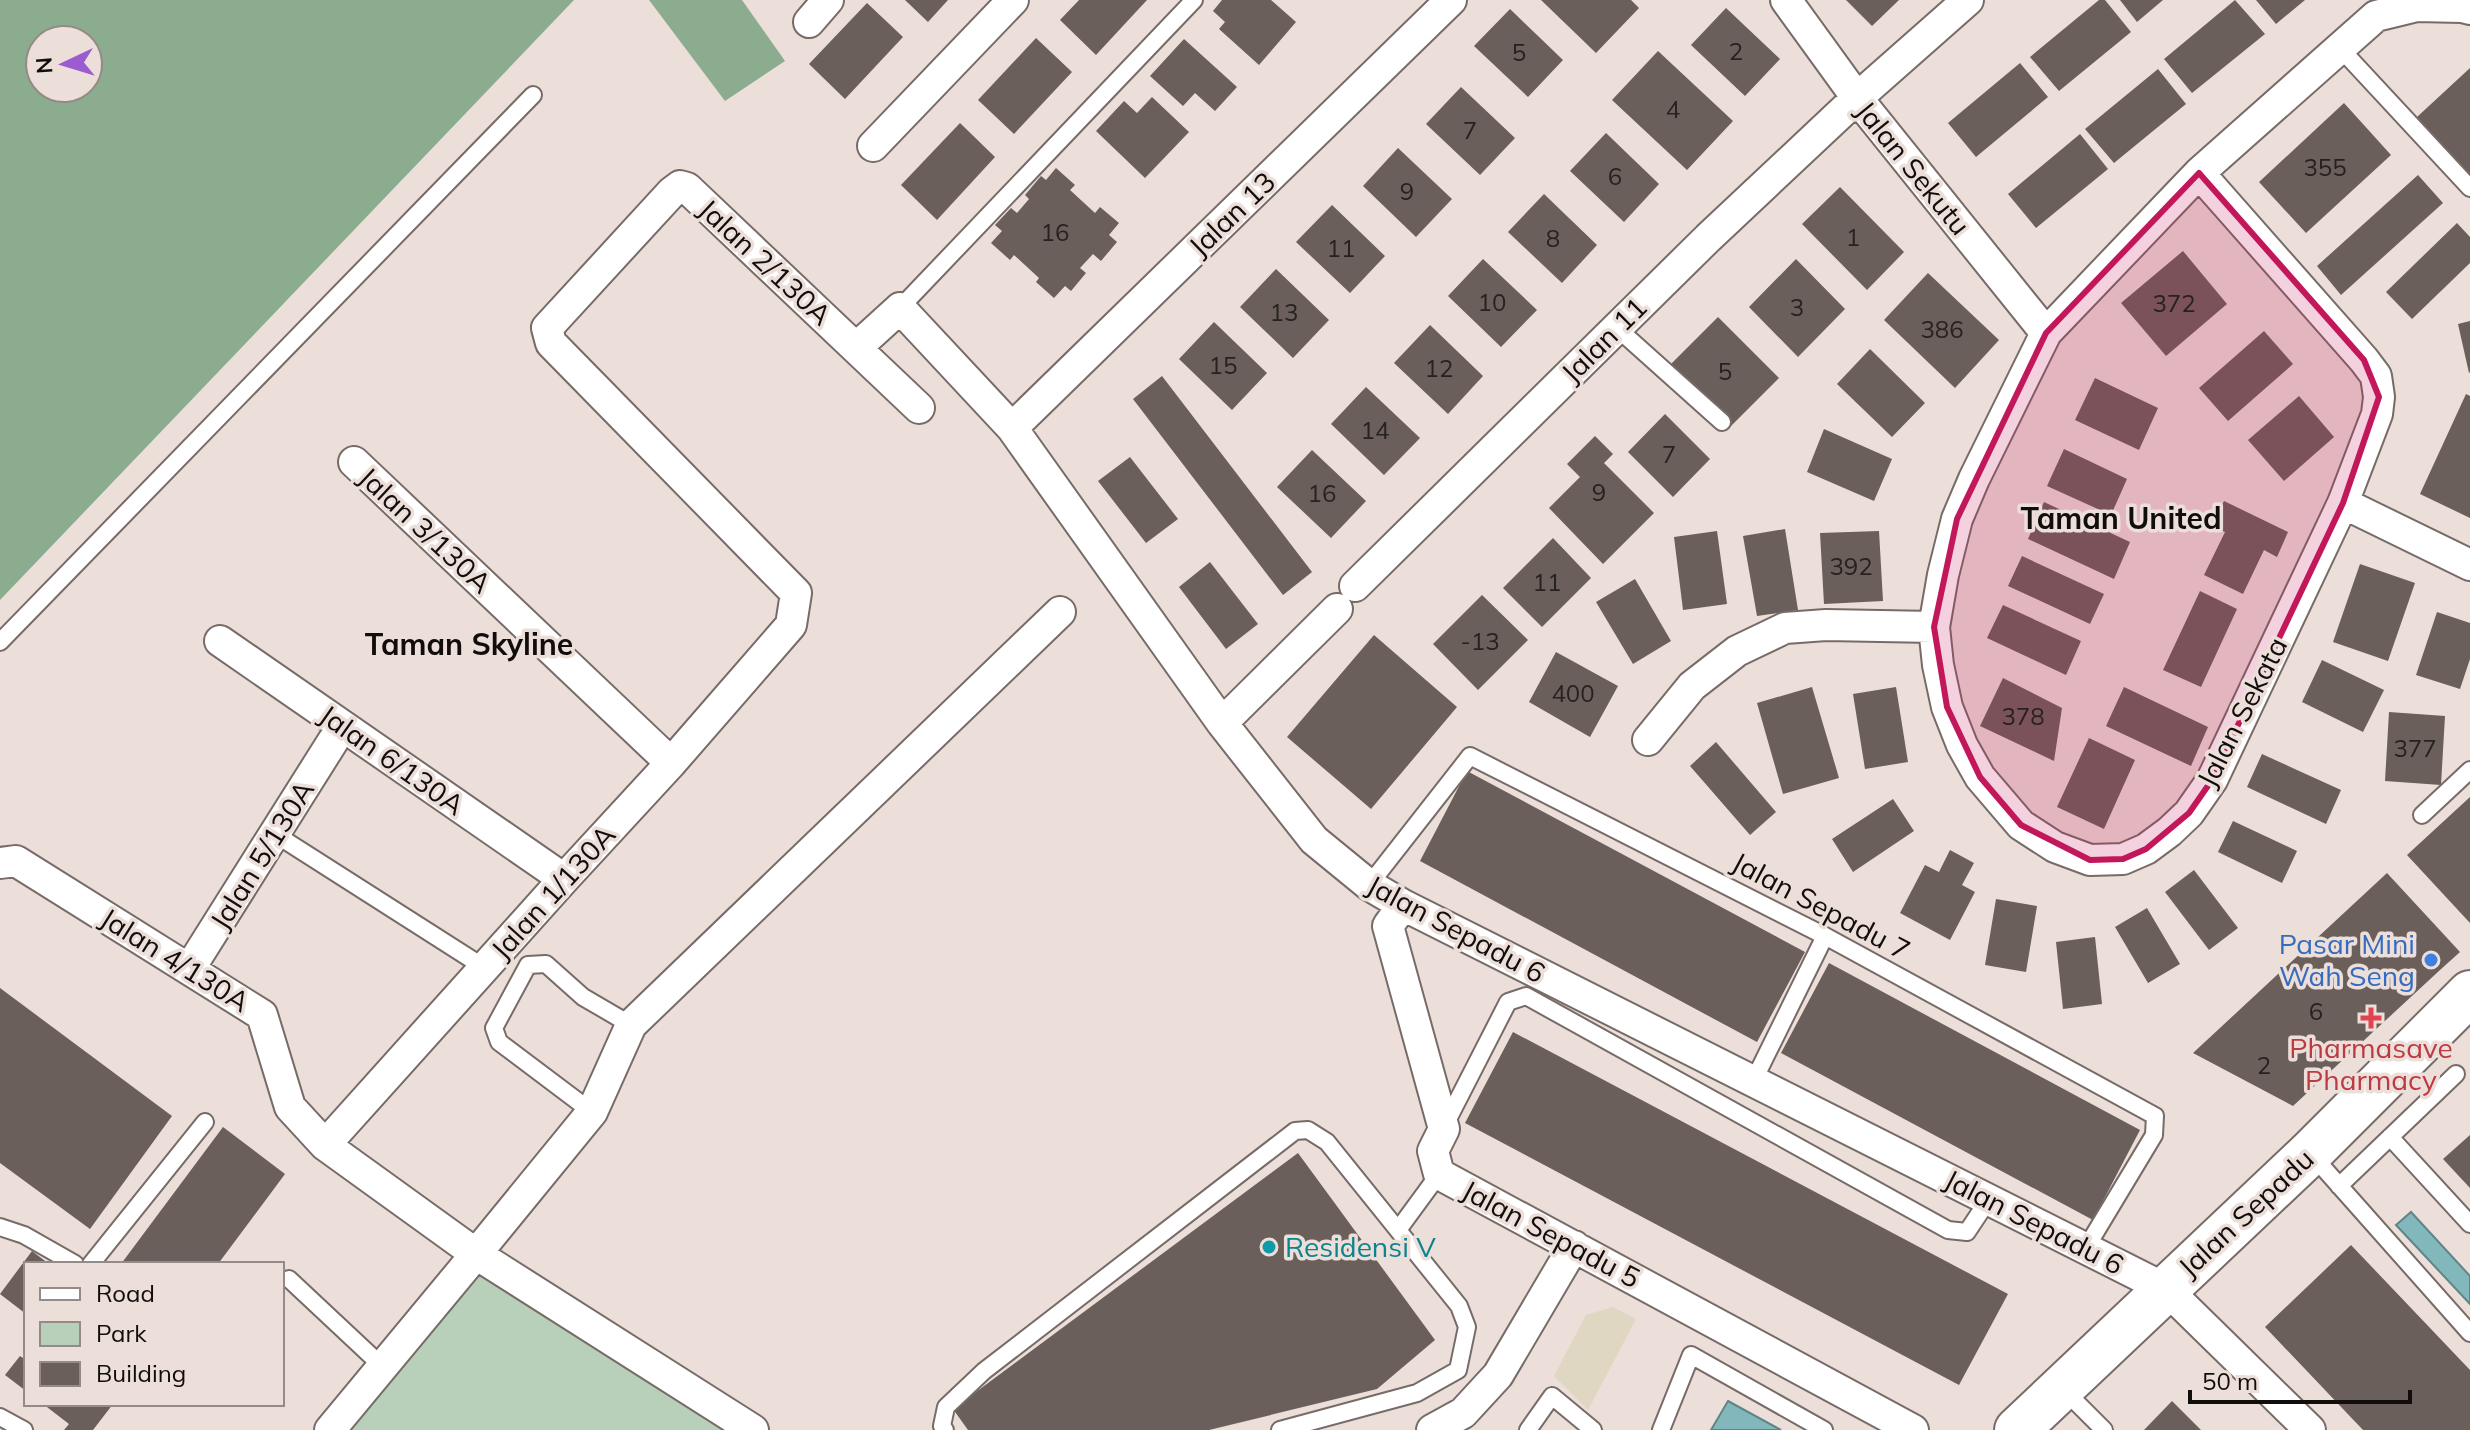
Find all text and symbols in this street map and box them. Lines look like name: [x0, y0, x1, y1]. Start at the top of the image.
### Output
north arrow: [24, 24, 104, 104]
house number: 2: [1729, 36, 1743, 66]
house number: 5: [1512, 37, 1526, 67]
text: N: [30, 56, 59, 75]
house number: 4: [1666, 94, 1680, 124]
street label: Jalan Sekutu: [1849, 94, 1978, 242]
house number: 7: [1463, 115, 1477, 145]
house number: 355: [2303, 152, 2347, 182]
house number: 6: [1608, 161, 1622, 191]
street label: Jalan 13: [1181, 164, 1282, 263]
house number: 9: [1400, 176, 1414, 206]
street label: Jalan 2/130A: [692, 191, 839, 332]
house number: 16: [1041, 217, 1069, 247]
house number: 1: [1846, 222, 1860, 252]
house number: 8: [1546, 223, 1560, 253]
house number: 11: [1327, 233, 1355, 263]
house number: 10: [1478, 287, 1506, 317]
house number: 372: [2152, 288, 2196, 318]
street label: Jalan 11: [1554, 290, 1654, 390]
house number: 3: [1790, 292, 1804, 322]
house number: 13: [1270, 297, 1298, 327]
house number: 386: [1920, 314, 1964, 344]
house number: 15: [1209, 350, 1237, 380]
house number: 12: [1425, 353, 1453, 383]
house number: 5: [1718, 356, 1732, 386]
house number: 14: [1361, 415, 1389, 445]
house number: 7: [1662, 439, 1676, 469]
street label: Jalan 3/130A: [352, 459, 499, 600]
house number: 9: [1592, 477, 1606, 507]
house number: 16: [1308, 478, 1336, 508]
district label: Taman United: [2020, 499, 2222, 537]
house number: 392: [1829, 551, 1873, 581]
house number: 11: [1533, 567, 1561, 597]
district label: Taman Skyline: [365, 625, 573, 663]
house number: -13: [1460, 626, 1500, 656]
street label: Jalan Sekata: [2189, 631, 2294, 793]
house number: 400: [1551, 678, 1595, 708]
street label: Jalan 6/130A: [313, 697, 472, 823]
house number: 378: [2001, 701, 2045, 731]
house number: 377: [2393, 733, 2437, 763]
street label: Jalan 5/130A: [202, 773, 321, 936]
street label: Jalan 1/130A: [483, 817, 622, 966]
street label: Jalan Sepadu 7: [1726, 844, 1916, 967]
street label: Jalan Sepadu 6: [1361, 867, 1551, 990]
street label: Jalan 4/130A: [94, 900, 257, 1019]
place label: Pasar Mini Wah Seng: [2279, 926, 2415, 993]
marker: Pasar Mini Wah Seng: [2422, 951, 2440, 969]
house number: 6: [2309, 996, 2323, 1026]
marker: Pharmasave Pharmacy: [2362, 1009, 2380, 1027]
place label: Pharmasave Pharmacy: [2289, 1030, 2453, 1097]
house number: 2: [2257, 1050, 2271, 1080]
street label: Jalan Sepadu: [2171, 1141, 2321, 1284]
street label: Jalan Sepadu 6: [1939, 1161, 2130, 1282]
street label: Jalan Sepadu 5: [1456, 1172, 1646, 1295]
place label: Residensi V: [1285, 1229, 1436, 1264]
marker: Residensi V: [1260, 1238, 1278, 1256]
legend: [24, 1262, 284, 1406]
text: Road: [96, 1278, 155, 1308]
text: Park: [96, 1318, 147, 1348]
scale bar: [2190, 1354, 2410, 1404]
text: Building: [96, 1358, 186, 1388]
text: 50 m: [2202, 1366, 2258, 1396]

